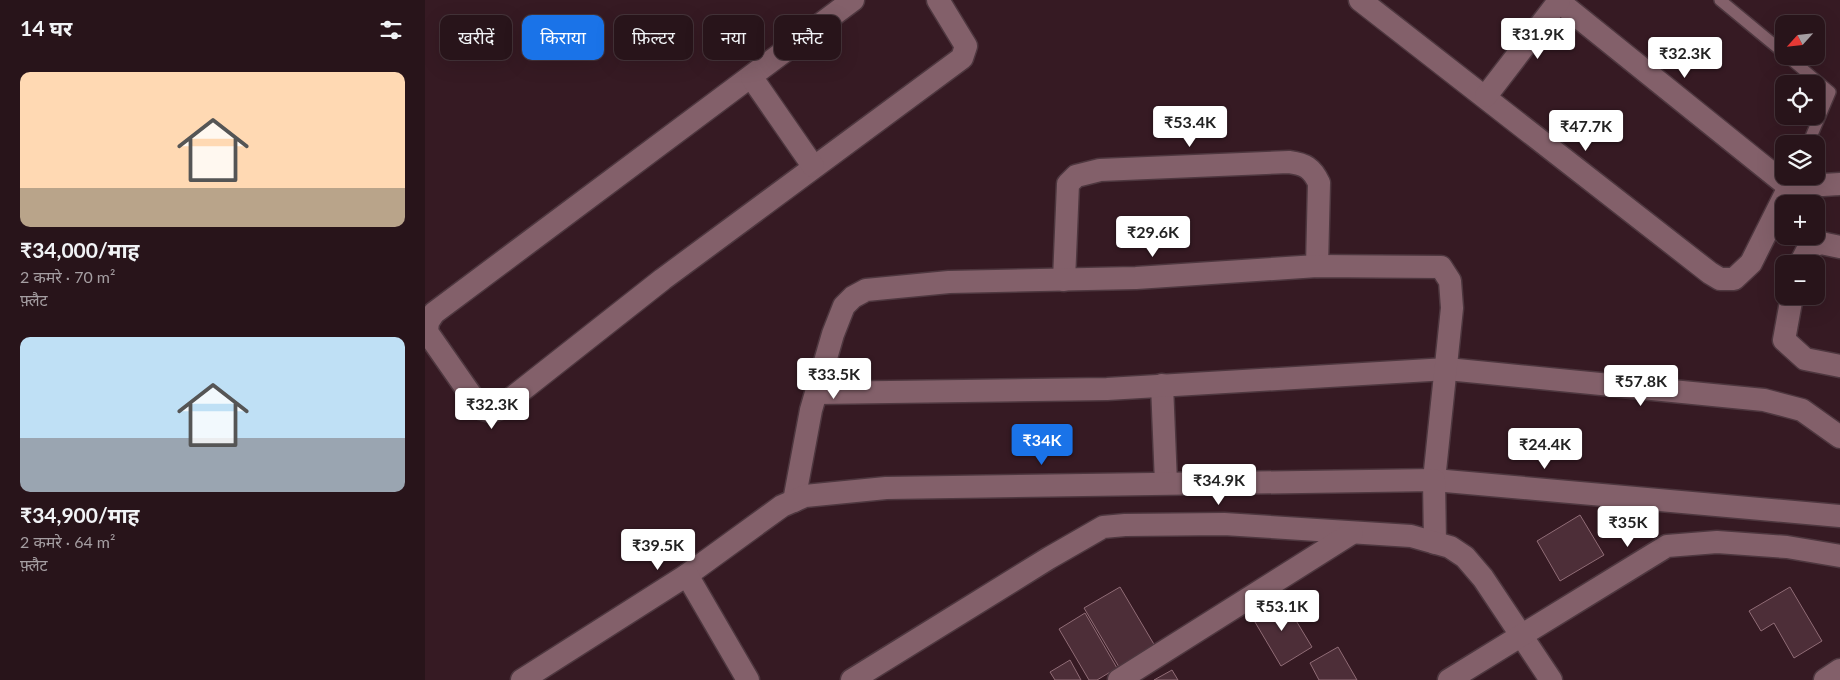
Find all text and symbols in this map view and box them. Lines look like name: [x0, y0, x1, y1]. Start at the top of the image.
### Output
text: 14 घर: [20, 15, 72, 40]
chip: खरीदें: [440, 15, 512, 60]
chip: किराया: [522, 15, 604, 60]
chip: फ़िल्टर: [614, 15, 693, 60]
chip: नया: [703, 15, 764, 60]
chip: फ़्लैट: [774, 15, 841, 60]
north arrow: [1775, 15, 1825, 65]
map controls: [1775, 15, 1825, 305]
icon: filters: [377, 16, 405, 44]
pin: ₹31.9K: [1497, 18, 1579, 60]
text: ₹31.9K: [1512, 24, 1564, 43]
pin: ₹32.3K: [1644, 36, 1726, 79]
text: ₹32.3K: [1659, 43, 1711, 62]
button: locate: [1775, 75, 1825, 125]
icon: home: [168, 105, 258, 195]
pin: ₹53.4K: [1149, 106, 1231, 148]
pin: ₹47.7K: [1545, 110, 1627, 152]
text: ₹53.4K: [1164, 112, 1216, 131]
text: ₹47.7K: [1560, 116, 1612, 135]
button: layers: [1775, 135, 1825, 185]
button: +: [1775, 195, 1825, 245]
pin: ₹29.6K: [1112, 216, 1194, 258]
text: ₹29.6K: [1127, 222, 1179, 241]
text: ₹34,000/माह: [20, 237, 140, 262]
button: −: [1775, 255, 1825, 305]
text: 2 कमरे · 70 m²: [20, 267, 115, 286]
text: फ़्लैट: [20, 290, 48, 309]
pin: ₹33.5K: [793, 358, 875, 400]
text: ₹33.5K: [808, 364, 860, 383]
pin: ₹57.8K: [1600, 364, 1682, 407]
icon: home: [168, 370, 258, 460]
text: ₹57.8K: [1615, 371, 1667, 390]
pin: ₹32.3K: [451, 388, 533, 430]
text: ₹32.3K: [466, 394, 518, 413]
pin: ₹34K: [1012, 424, 1072, 466]
pin: ₹24.4K: [1504, 428, 1586, 470]
text: ₹34K: [1023, 430, 1061, 449]
text: ₹24.4K: [1519, 434, 1571, 453]
pin: ₹34.9K: [1178, 464, 1260, 506]
text: ₹34.9K: [1193, 470, 1245, 489]
text: ₹34,900/माह: [20, 502, 140, 527]
pin: ₹35K: [1598, 506, 1658, 548]
text: ₹35K: [1609, 512, 1647, 531]
pin: ₹39.5K: [617, 528, 699, 571]
text: 2 कमरे · 64 m²: [20, 532, 115, 551]
text: ₹39.5K: [632, 535, 684, 554]
text: फ़्लैट: [20, 555, 48, 574]
pin: ₹53.1K: [1241, 590, 1323, 632]
text: ₹53.1K: [1256, 596, 1308, 615]

